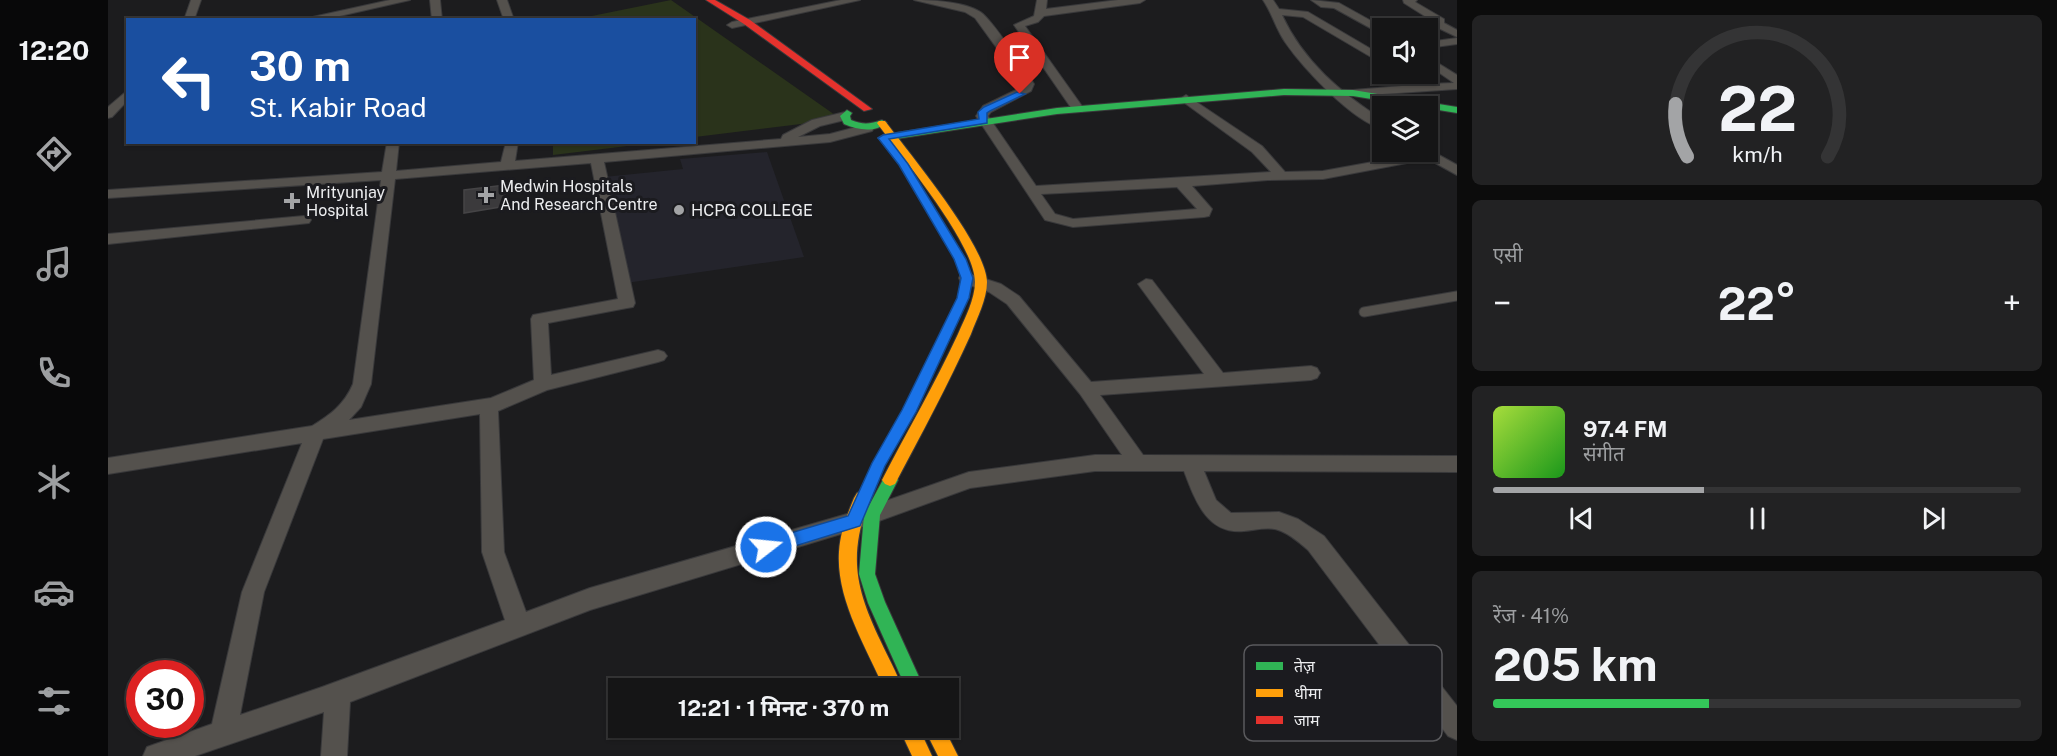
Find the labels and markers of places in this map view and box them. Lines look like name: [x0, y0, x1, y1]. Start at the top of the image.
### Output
pin: [994, 32, 1045, 94]
place label: Medwin Hospitals And Research Centre: [500, 177, 658, 214]
place label: Mrityunjay Hospital: [306, 183, 386, 220]
marker: Medwin Hospitals And Research Centre: [477, 186, 495, 204]
marker: Mrityunjay Hospital: [283, 192, 301, 210]
place label: HCPG COLLEGE: [691, 201, 813, 220]
marker: HCPG COLLEGE: [672, 203, 686, 217]

